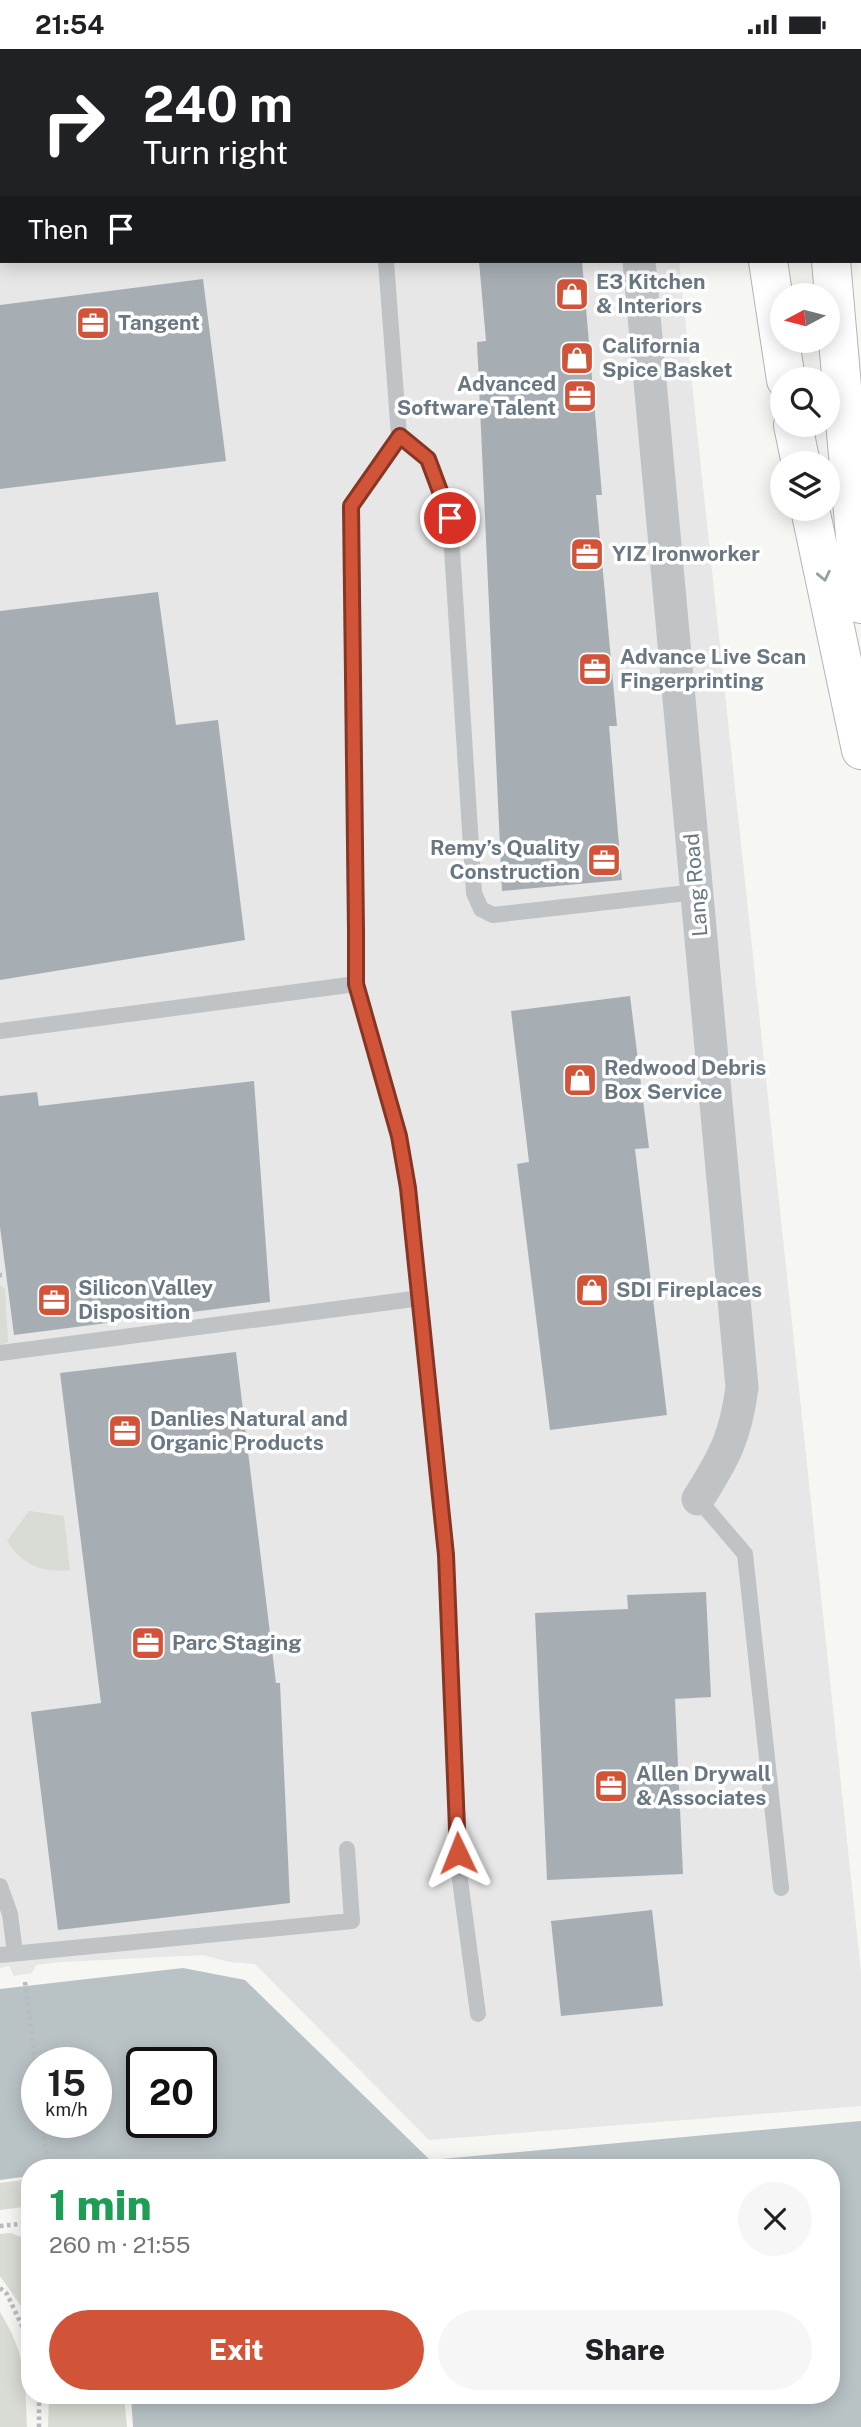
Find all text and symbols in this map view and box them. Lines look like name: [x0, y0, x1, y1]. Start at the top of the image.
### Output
text: 21:54: [35, 9, 104, 40]
text: 240 m: [143, 75, 293, 133]
icon: right: [28, 77, 119, 168]
text: Turn right: [143, 134, 288, 171]
icon: arrive: [102, 210, 140, 248]
text: Then: [28, 214, 88, 245]
place label: E3 Kitchen & Interiors: [596, 269, 706, 318]
shop icon: E3 Kitchen & Interiors: [553, 275, 591, 313]
north arrow: [770, 283, 840, 353]
map controls: [770, 283, 840, 521]
office icon: Tangent: [74, 304, 112, 342]
place label: Tangent: [118, 310, 200, 335]
place label: California Spice Basket: [602, 333, 732, 382]
shop icon: California Spice Basket: [558, 339, 596, 377]
button: search: [770, 367, 840, 437]
place label: Advanced Software Talent: [397, 371, 556, 420]
office icon: Advanced Software Talent: [561, 377, 599, 415]
button: layers: [770, 451, 840, 521]
pin: [420, 488, 480, 548]
icon: arrive: [431, 499, 469, 537]
office icon: YIZ Ironworker: [568, 535, 606, 573]
place label: YIZ Ironworker: [612, 541, 760, 566]
one-way arrow: [816, 570, 831, 582]
place label: Advance Live Scan Fingerprinting: [620, 644, 806, 693]
office icon: Advance Live Scan Fingerprinting: [576, 650, 614, 688]
street label: Lang Road: [679, 832, 712, 938]
place label: Remy’s Quality Construction: [430, 835, 580, 884]
office icon: Remy’s Quality Construction: [585, 841, 623, 879]
place label: Redwood Debris Box Service: [604, 1055, 766, 1104]
shop icon: Redwood Debris Box Service: [561, 1061, 599, 1099]
shop icon: SDI Fireplaces: [573, 1271, 611, 1309]
place label: Silicon Valley Disposition: [78, 1275, 213, 1324]
place label: SDI Fireplaces: [616, 1277, 762, 1302]
office icon: Silicon Valley Disposition: [35, 1281, 73, 1319]
place label: Danlies Natural and Organic Products: [150, 1406, 348, 1455]
office icon: Danlies Natural and Organic Products: [106, 1412, 144, 1450]
office icon: Parc Staging: [129, 1624, 167, 1662]
place label: Parc Staging: [172, 1630, 301, 1655]
place label: Allen Drywall & Associates: [636, 1761, 771, 1810]
office icon: Allen Drywall & Associates: [592, 1767, 630, 1805]
position arrow: [421, 1816, 495, 1890]
speed limit sign: 20: [126, 2047, 217, 2138]
text: 15: [47, 2063, 86, 2104]
text: km/h: [45, 2099, 88, 2120]
text: 1 min: [49, 2180, 152, 2229]
button: close: [738, 2182, 812, 2256]
text: 260 m · 21:55: [49, 2231, 190, 2258]
button: Exit: [49, 2310, 424, 2390]
button: Share: [438, 2310, 812, 2390]

